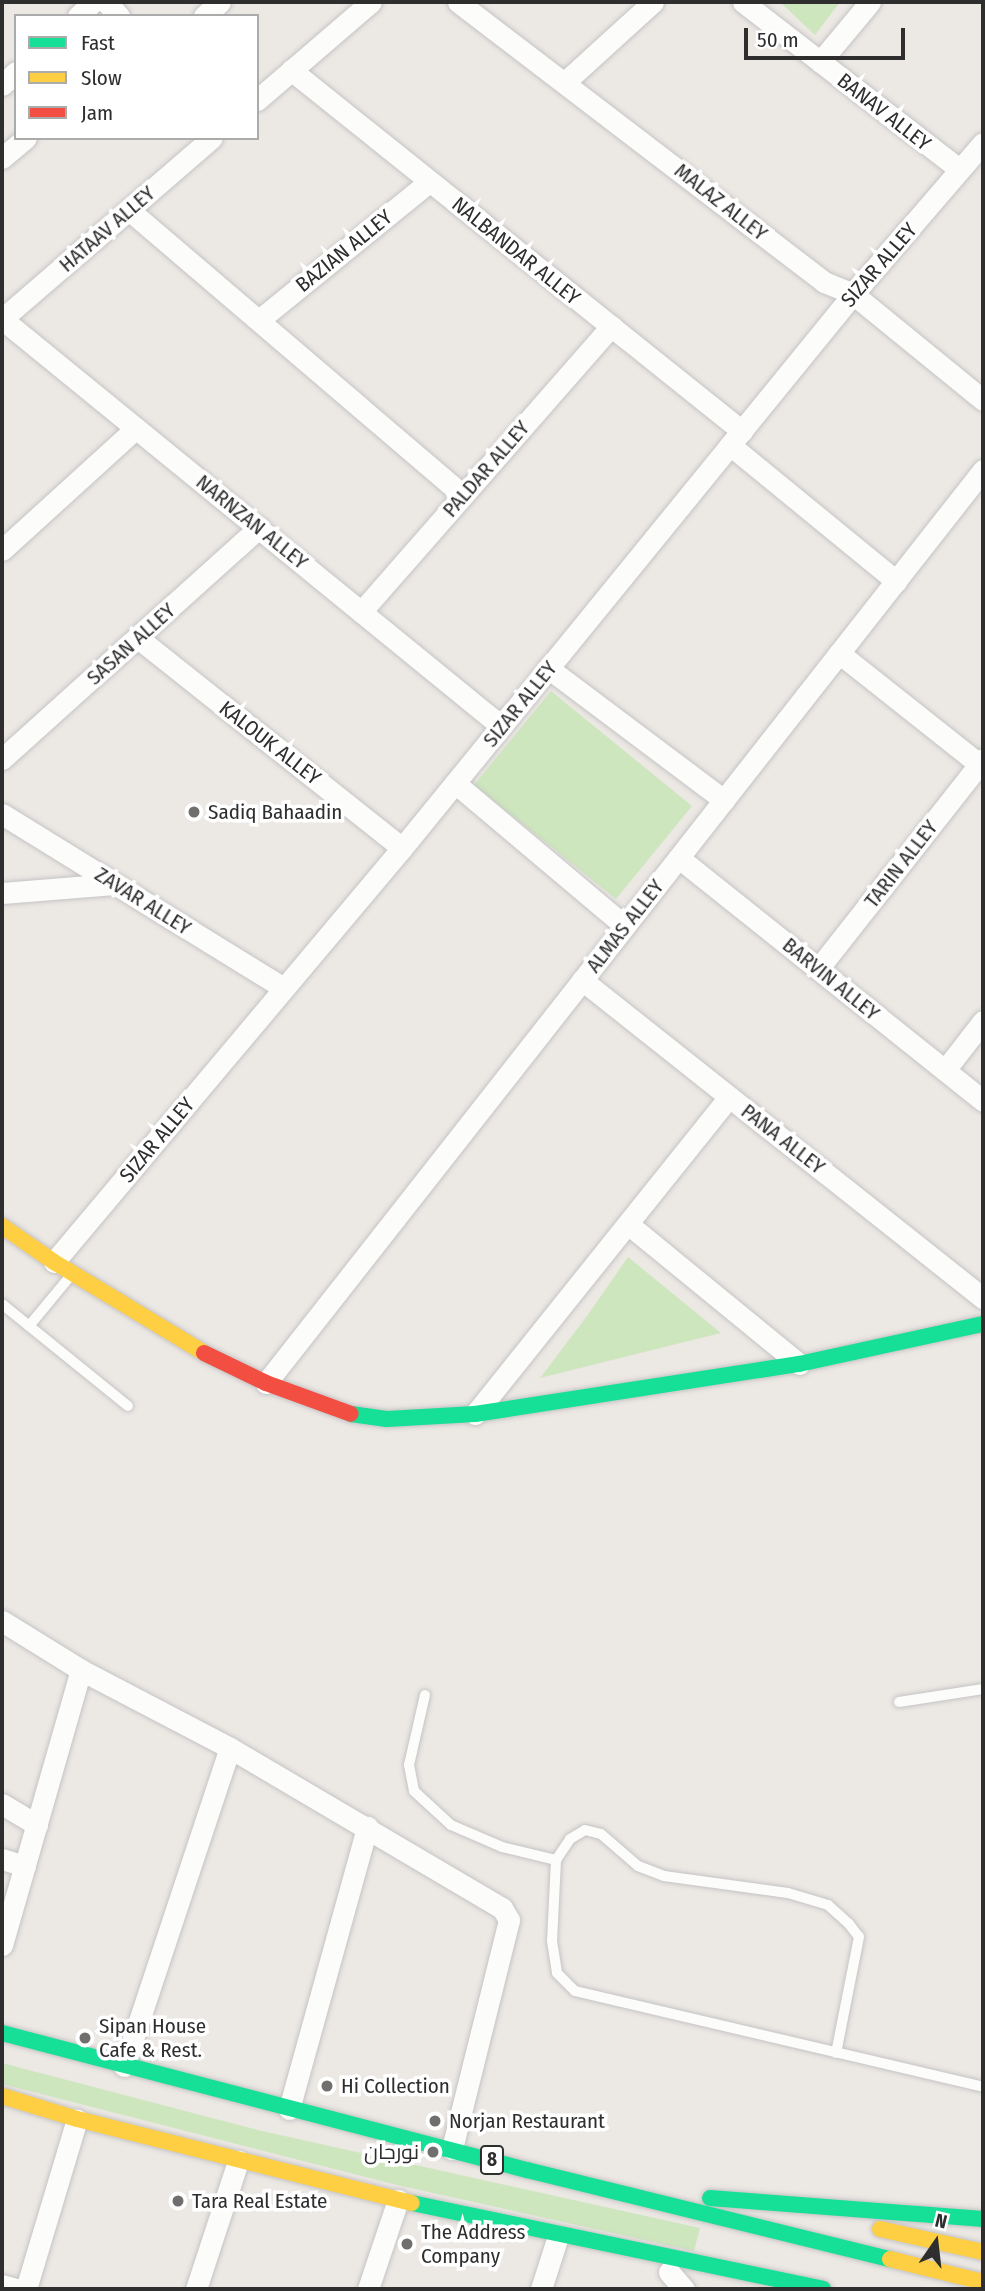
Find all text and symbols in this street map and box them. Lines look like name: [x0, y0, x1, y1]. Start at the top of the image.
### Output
legend: [14, 14, 259, 140]
scale bar: [747, 14, 908, 58]
text: 50 m: [757, 27, 799, 53]
text: Fast: [81, 30, 115, 56]
text: Slow: [81, 65, 122, 91]
street label: BANAV ALLEY: [832, 68, 936, 156]
text: Jam: [81, 100, 113, 126]
street label: MALAZ ALLEY: [669, 158, 773, 246]
street label: HATAAV ALLEY: [54, 181, 160, 277]
street label: NALBANDAR ALLEY: [447, 192, 585, 310]
street label: BAZIAN ALLEY: [291, 205, 397, 297]
street label: SIZAR ALLEY: [836, 218, 922, 312]
street label: PALDAR ALLEY: [437, 416, 535, 522]
street label: NARNZAN ALLEY: [191, 469, 313, 575]
street label: SASAN ALLEY: [82, 598, 180, 690]
street label: SIZAR ALLEY: [478, 656, 562, 752]
street label: KALOUK ALLEY: [214, 696, 326, 790]
place label: Sadiq Bahaadin: [208, 799, 342, 825]
marker: Sadiq Bahaadin: [186, 804, 202, 820]
street label: TARIN ALLEY: [859, 815, 943, 913]
street label: ZAVAR ALLEY: [90, 862, 196, 940]
street label: ALMAS ALLEY: [581, 874, 669, 978]
street label: BARVIN ALLEY: [777, 932, 885, 1026]
street label: SIZAR ALLEY: [114, 1092, 200, 1188]
street label: PANA ALLEY: [736, 1098, 830, 1180]
place label: Sipan House Cafe & Rest.: [99, 2013, 206, 2063]
marker: Sipan House Cafe & Rest.: [77, 2030, 93, 2046]
place label: Hi Collection: [341, 2073, 450, 2099]
marker: Hi Collection: [319, 2078, 335, 2094]
place label: Norjan Restaurant: [449, 2108, 605, 2134]
marker: Norjan Restaurant: [427, 2113, 443, 2129]
place label: نورجان: [364, 2139, 419, 2165]
marker: نورجان: [425, 2144, 441, 2160]
road number: 8: [480, 2144, 504, 2176]
place label: Tara Real Estate: [192, 2188, 327, 2214]
marker: Tara Real Estate: [170, 2193, 186, 2209]
north arrow: [901, 2207, 971, 2277]
text: N: [933, 2209, 950, 2234]
place label: The Address Company: [421, 2219, 525, 2269]
marker: The Address Company: [399, 2236, 415, 2252]

